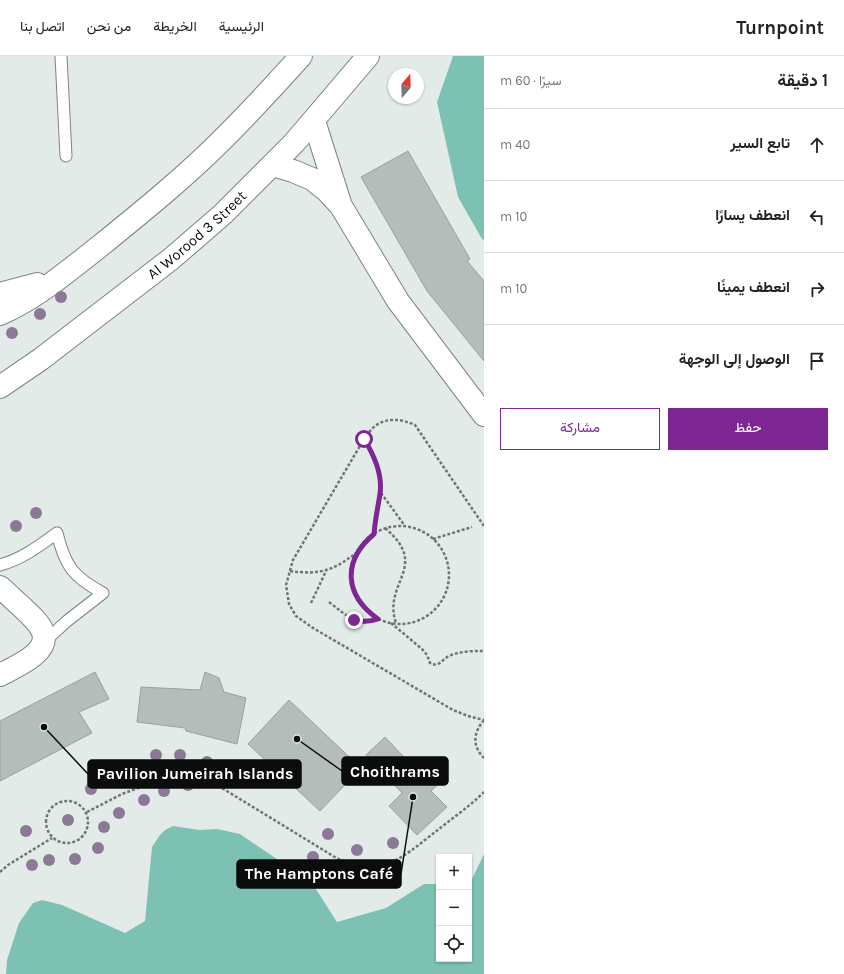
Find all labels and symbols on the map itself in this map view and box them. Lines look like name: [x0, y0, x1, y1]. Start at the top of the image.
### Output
north arrow: [388, 68, 424, 104]
street label: Al Worood 3 Street: [144, 187, 250, 283]
route start: [355, 430, 373, 448]
route end: [345, 611, 363, 629]
callout: Choithrams: [342, 757, 448, 785]
callout: Pavilion Jumeirah Islands: [88, 760, 301, 788]
text: Choithrams: [350, 762, 440, 781]
text: Pavilion Jumeirah Islands: [97, 764, 293, 783]
callout: The Hamptons Café: [237, 860, 401, 888]
text: The Hamptons Café: [245, 864, 393, 883]

